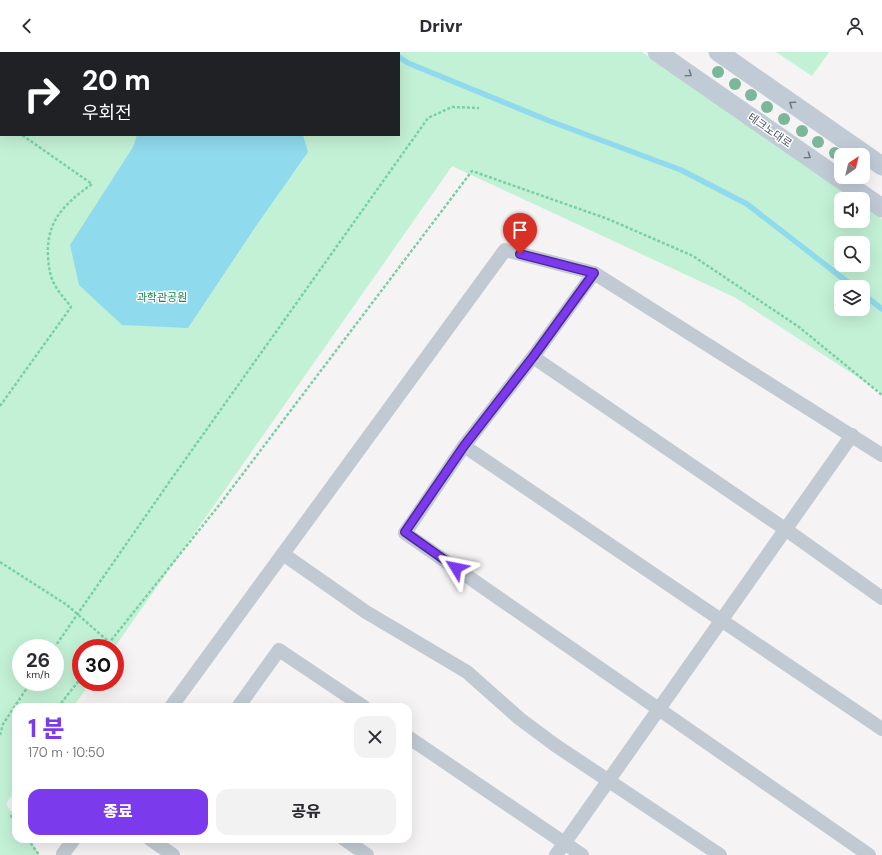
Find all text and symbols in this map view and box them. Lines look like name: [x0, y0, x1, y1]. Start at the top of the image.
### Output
text: Drivr: [420, 14, 462, 38]
icon: back: [16, 15, 38, 37]
icon: person: [844, 15, 866, 37]
text: 20 m: [82, 62, 151, 99]
icon: right: [16, 68, 68, 120]
one-way arrow: [685, 69, 692, 76]
text: 우회전: [82, 101, 132, 125]
one-way arrow: [790, 102, 797, 109]
street label: 테크노대로: [745, 110, 795, 150]
north arrow: [834, 148, 870, 184]
map controls: [834, 148, 870, 316]
one-way arrow: [803, 151, 810, 158]
button: sound: [834, 192, 870, 228]
pin: [503, 213, 537, 254]
icon: arrive: [509, 219, 531, 241]
button: search: [834, 236, 870, 272]
button: layers: [834, 280, 870, 316]
park label: 과학관공원: [137, 290, 187, 304]
position arrow: [435, 547, 477, 589]
speed limit sign: 30: [72, 639, 124, 691]
text: 26: [26, 647, 50, 673]
text: km/h: [26, 668, 50, 681]
text: 1 분: [28, 713, 65, 744]
button: close: [354, 716, 396, 758]
text: 170 m · 10:50: [28, 744, 105, 761]
button: 종료: [28, 789, 208, 835]
button: 공유: [216, 789, 396, 835]

